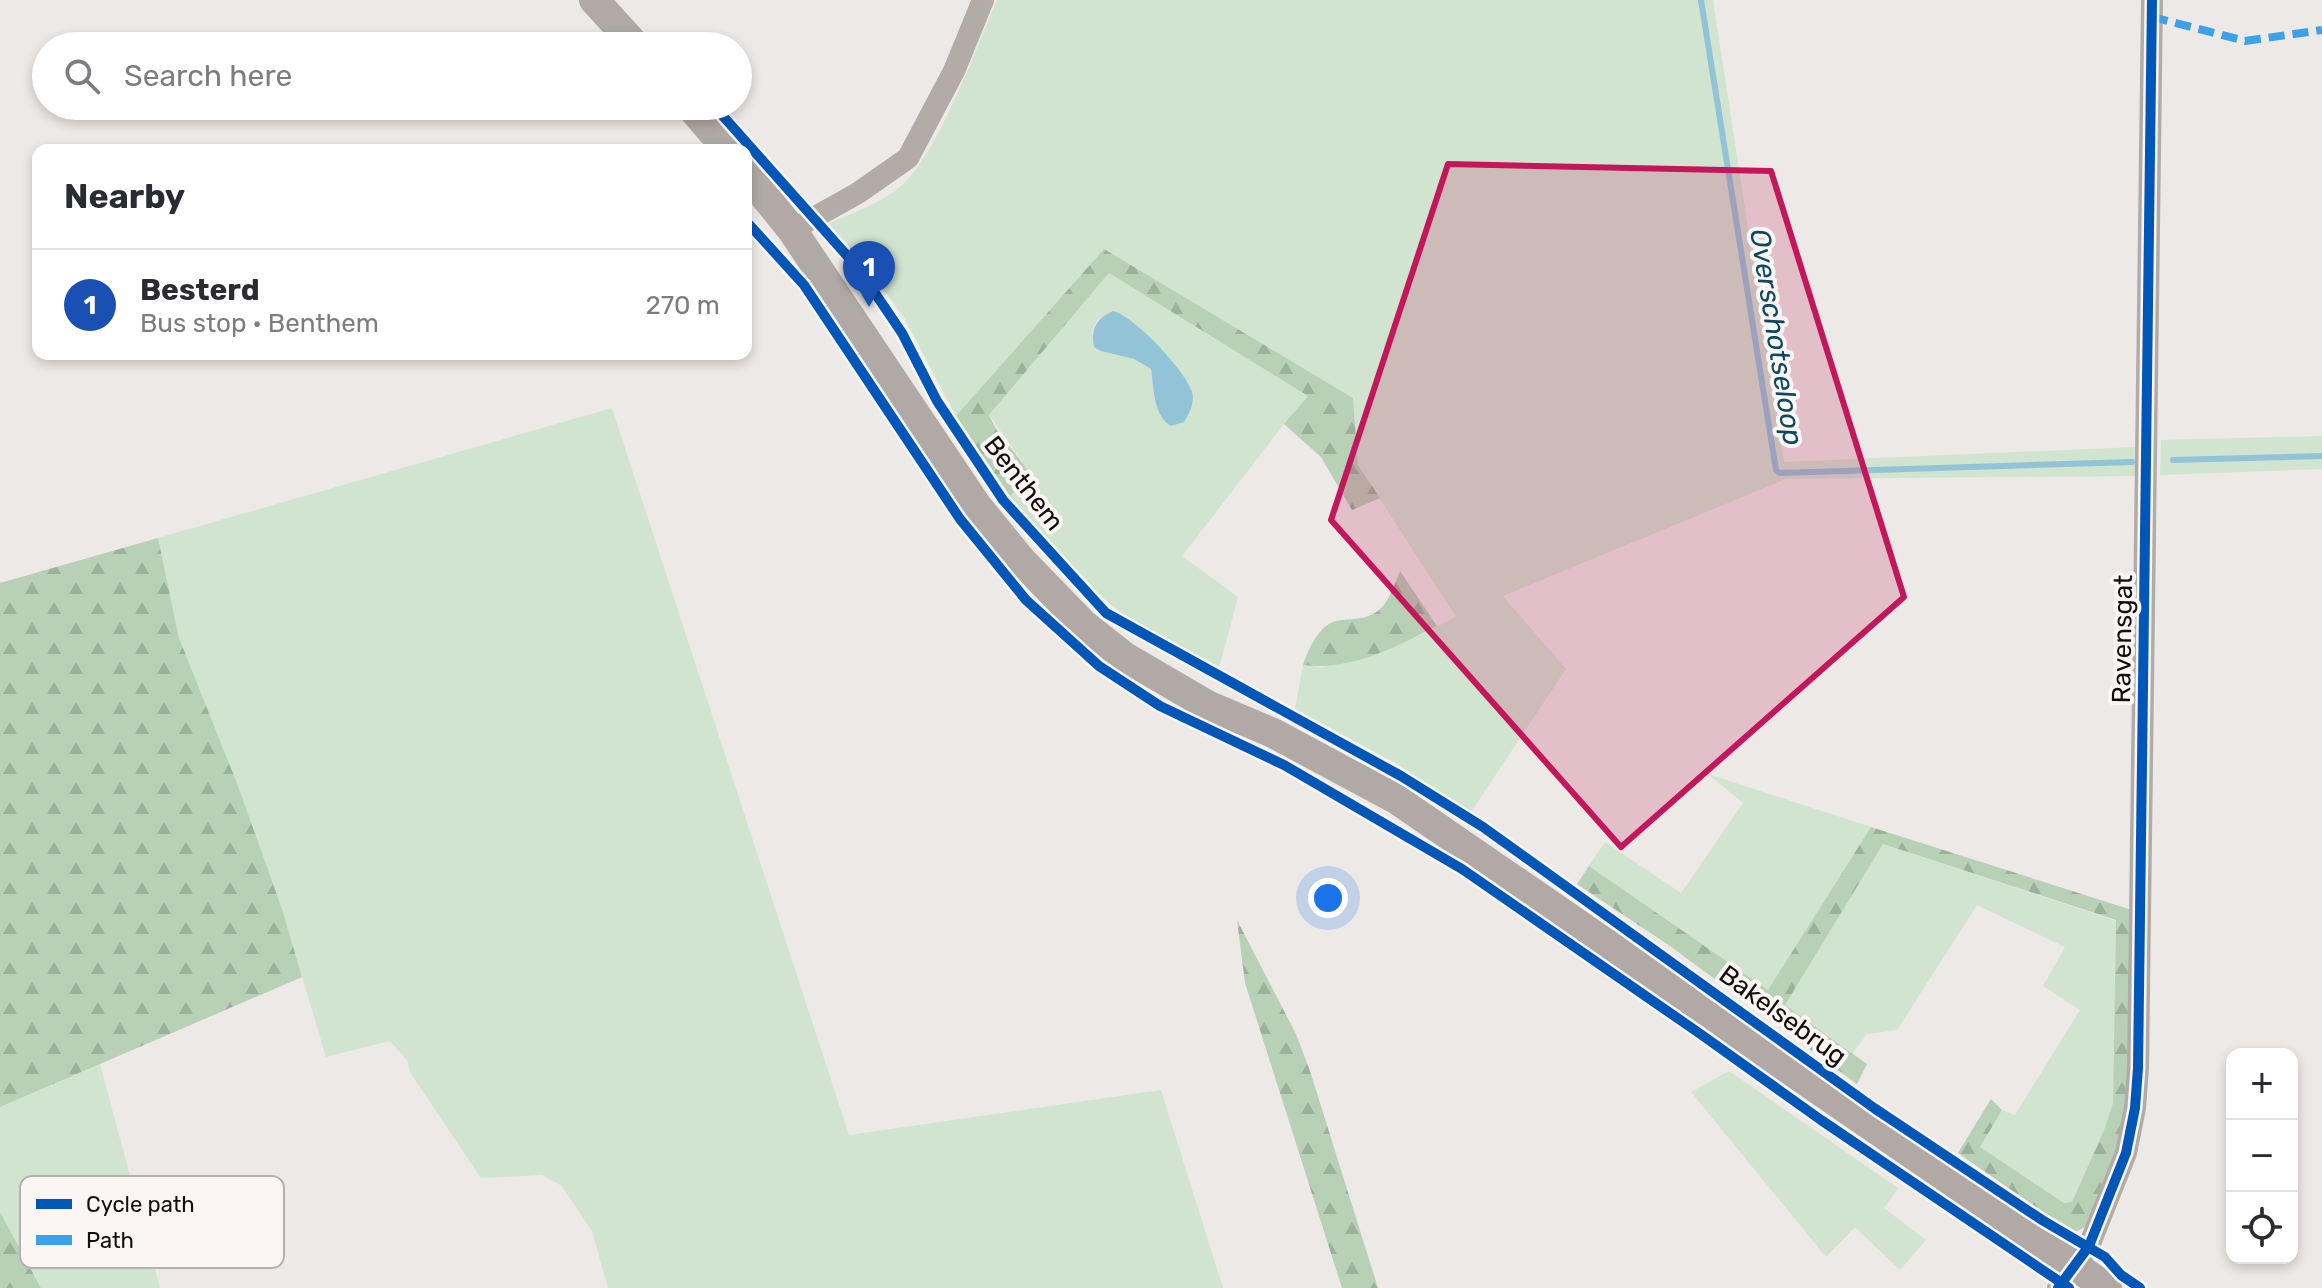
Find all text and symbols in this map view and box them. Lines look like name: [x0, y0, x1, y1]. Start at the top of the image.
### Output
search box: [32, 32, 752, 120]
icon: search: [60, 54, 104, 98]
text: Search here: [124, 58, 292, 94]
text: Nearby: [64, 176, 185, 217]
water label: Overschotseloop: [1743, 226, 1810, 448]
pin: 1: [843, 241, 895, 307]
text: Besterd: [140, 272, 260, 308]
text: 1: [84, 290, 96, 321]
text: 270 m: [645, 290, 720, 321]
text: Bus stop · Benthem: [140, 308, 379, 339]
street label: Benthem: [977, 430, 1070, 537]
street label: Ravensgat: [2106, 574, 2139, 704]
your location: [1308, 878, 1348, 918]
street label: Bakelsebrug: [1713, 959, 1852, 1072]
map controls: [2226, 1048, 2298, 1264]
button: +: [2226, 1048, 2298, 1120]
button: −: [2226, 1120, 2298, 1192]
legend: [20, 1176, 284, 1268]
text: Cycle path: [86, 1191, 195, 1218]
button: locate: [2226, 1192, 2298, 1264]
text: Path: [86, 1227, 134, 1254]

